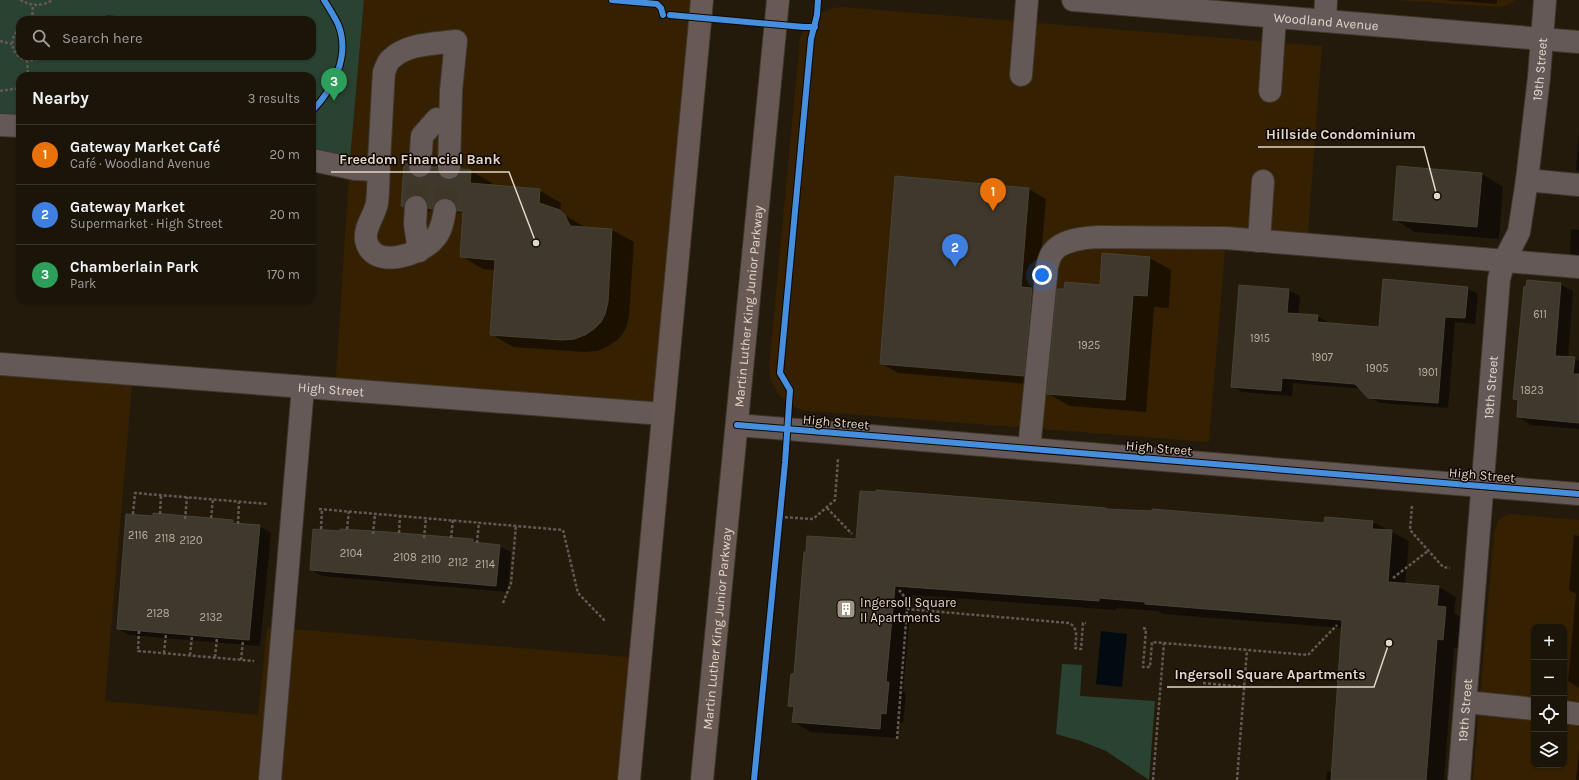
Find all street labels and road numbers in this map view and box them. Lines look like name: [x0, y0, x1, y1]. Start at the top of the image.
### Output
street label: Woodland Avenue: [1273, 9, 1380, 33]
street label: 19th Street: [1529, 37, 1550, 102]
street label: Martin Luther King Junior Parkway: [731, 205, 765, 408]
street label: 19th Street: [1480, 355, 1500, 419]
street label: High Street: [297, 379, 365, 399]
street label: High Street: [802, 412, 870, 432]
street label: High Street: [1125, 438, 1193, 458]
street label: High Street: [1448, 465, 1516, 485]
street label: Martin Luther King Junior Parkway: [699, 527, 734, 730]
street label: 19th Street: [1455, 678, 1475, 742]

